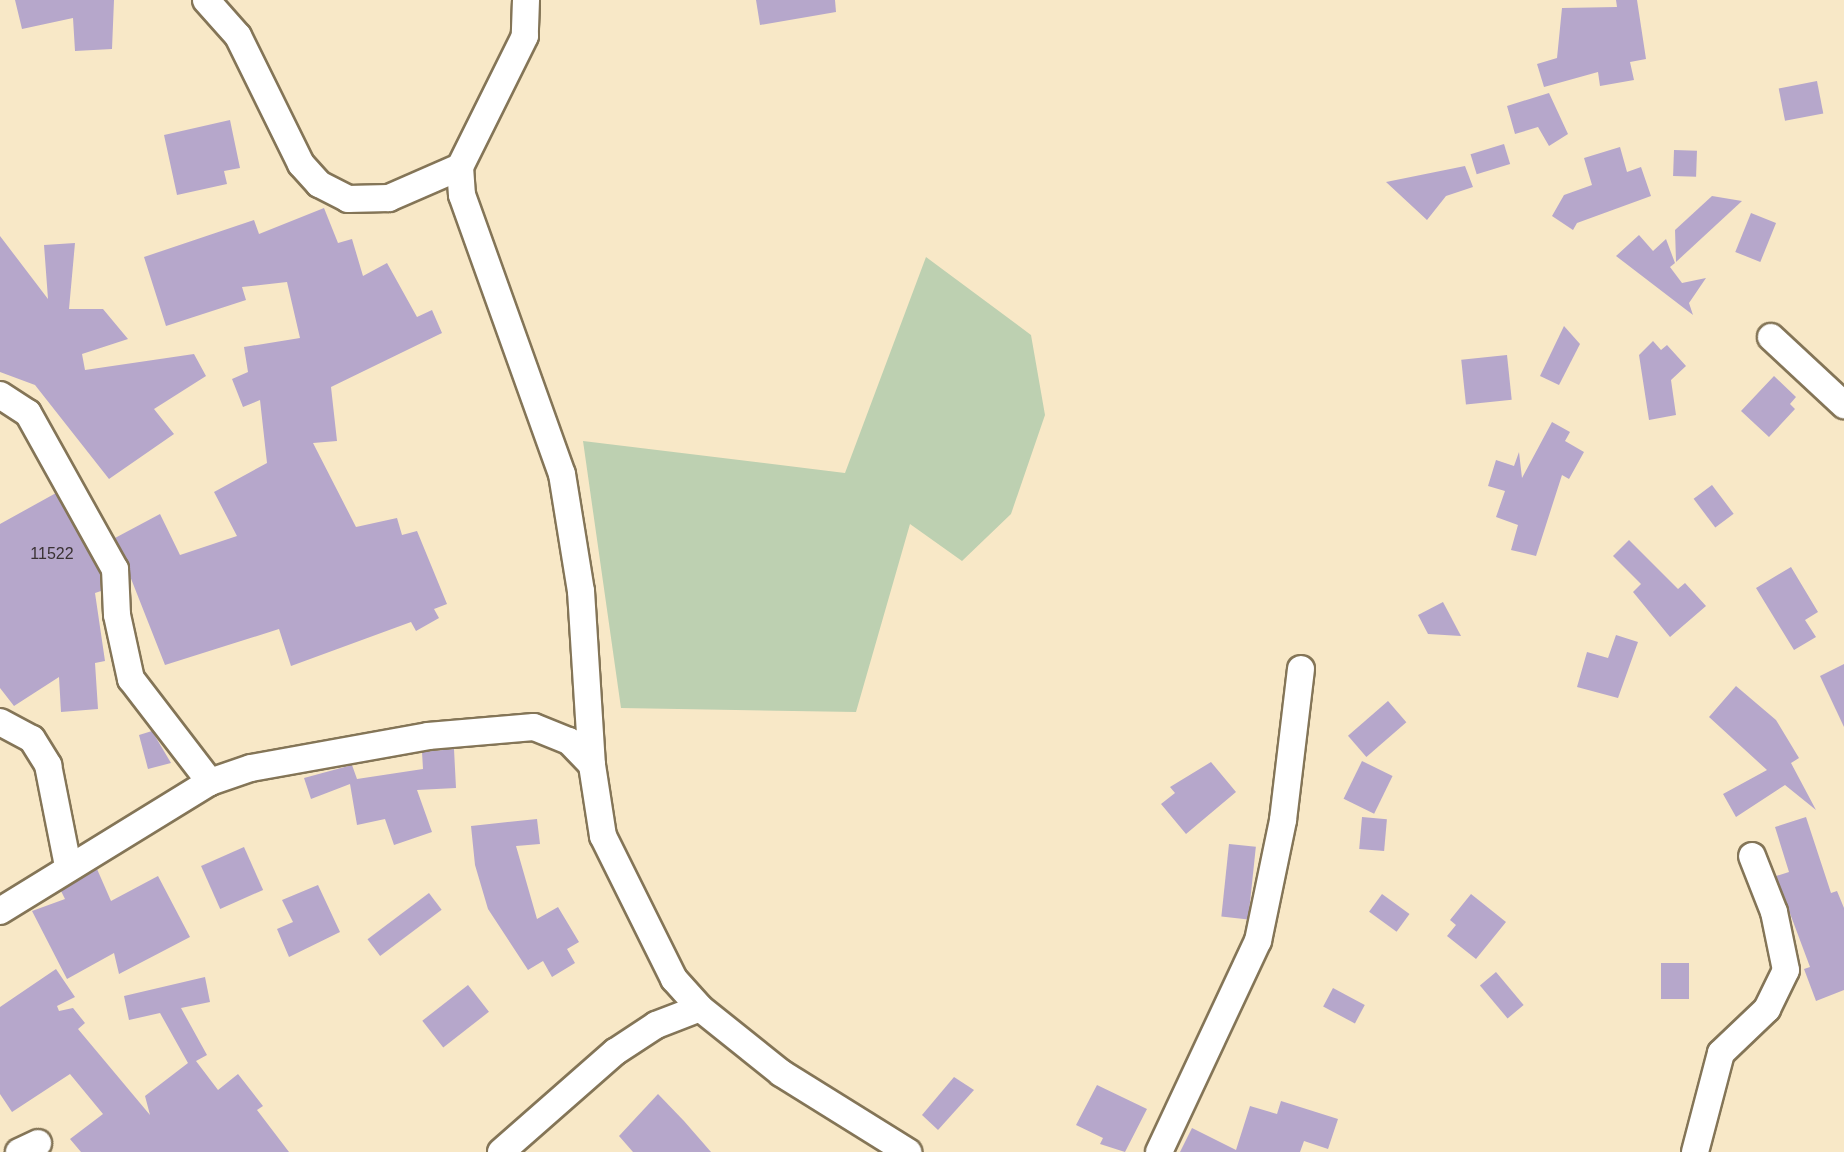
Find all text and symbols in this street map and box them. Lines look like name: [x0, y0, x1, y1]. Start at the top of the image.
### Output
house number: 11522: [30, 544, 74, 564]

